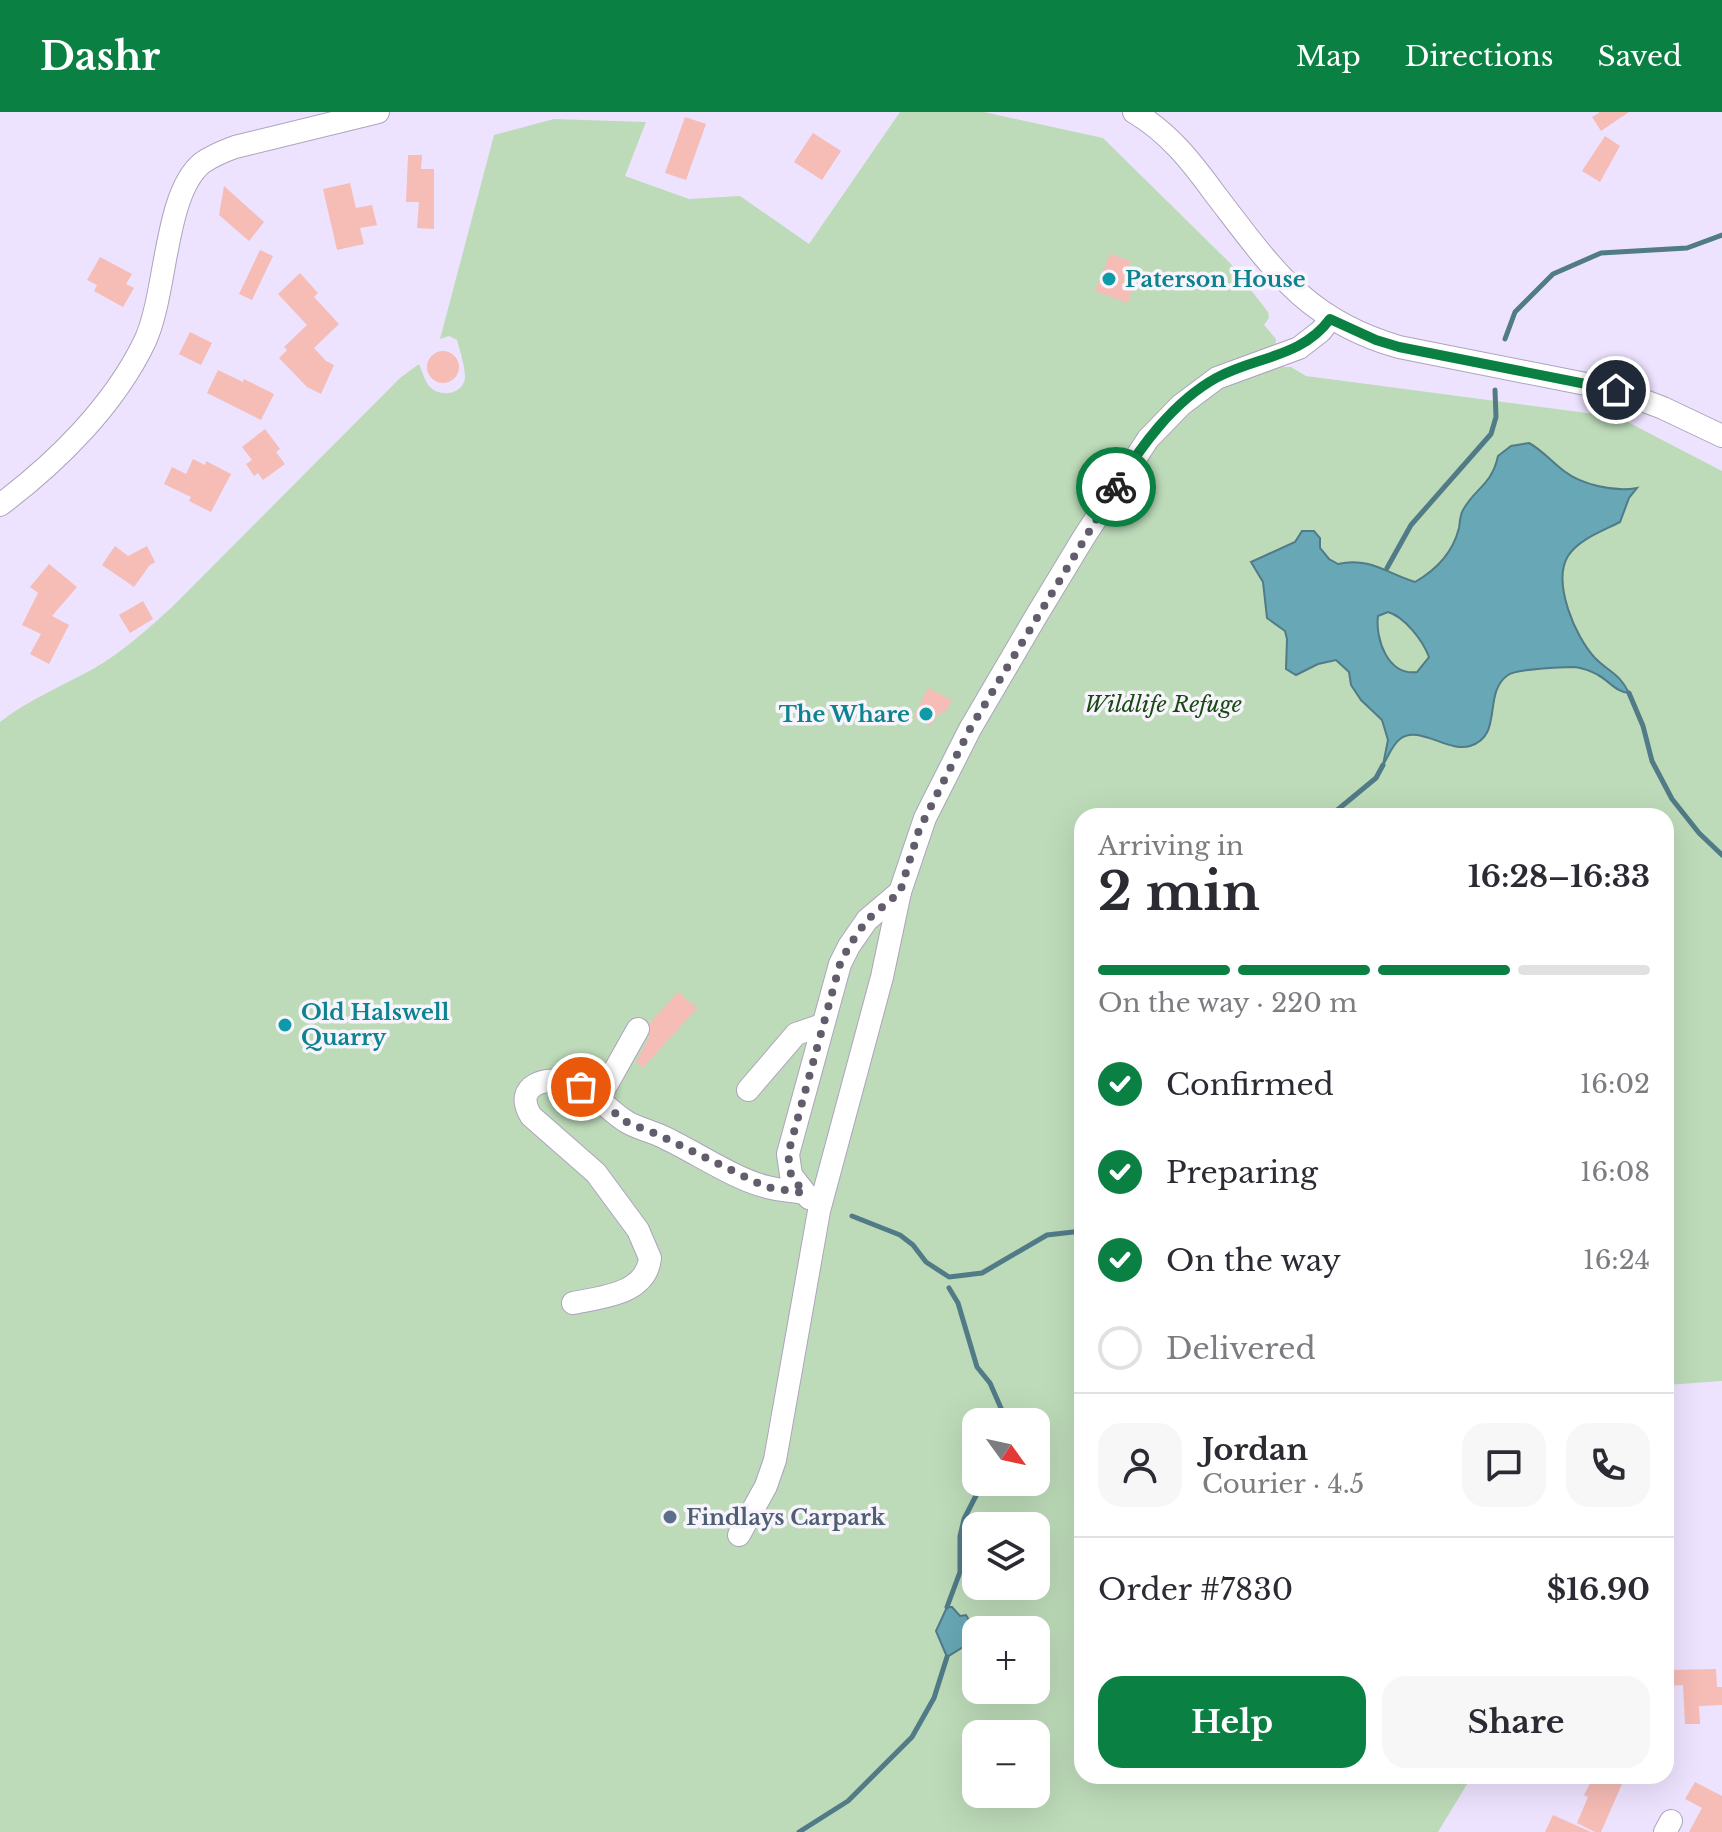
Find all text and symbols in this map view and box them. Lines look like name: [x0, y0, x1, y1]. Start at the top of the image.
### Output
text: Dashr: [40, 33, 160, 80]
text: Map: [1296, 39, 1361, 74]
text: Directions: [1405, 39, 1554, 74]
text: Saved: [1598, 39, 1682, 74]
place label: Paterson House: [1125, 266, 1306, 293]
marker: Paterson House: [1100, 270, 1118, 288]
pin: [1582, 356, 1650, 424]
icon: home: [1594, 368, 1638, 412]
courier: [1076, 447, 1156, 527]
icon: bike: [1094, 465, 1138, 509]
park label: Wildlife Refuge: [1084, 691, 1242, 718]
place label: The Whare: [779, 701, 910, 728]
marker: The Whare: [917, 705, 935, 723]
text: Arriving in: [1098, 830, 1244, 862]
text: 16:28–16:33: [1468, 858, 1650, 895]
text: 2 min: [1098, 860, 1260, 924]
text: On the way · 220 m: [1098, 987, 1357, 1019]
place label: Old Halswell Quarry: [301, 999, 450, 1051]
marker: Old Halswell Quarry: [276, 1016, 294, 1034]
pin: [547, 1053, 615, 1121]
icon: check: [1098, 1062, 1142, 1106]
icon: bag: [559, 1065, 603, 1109]
text: Confirmed: [1166, 1066, 1334, 1103]
text: 16:02: [1580, 1068, 1650, 1100]
icon: check: [1098, 1150, 1142, 1194]
text: Preparing: [1166, 1154, 1318, 1191]
text: 16:08: [1580, 1156, 1650, 1188]
icon: check: [1098, 1238, 1142, 1282]
text: On the way: [1166, 1242, 1341, 1279]
text: 16:24: [1583, 1244, 1650, 1276]
text: Delivered: [1166, 1330, 1316, 1367]
north arrow: [962, 1408, 1050, 1496]
map controls: [962, 1408, 1050, 1808]
button: person: [1098, 1423, 1182, 1507]
button: chat: [1462, 1423, 1546, 1507]
button: phone: [1566, 1423, 1650, 1507]
text: Jordan: [1202, 1431, 1308, 1468]
text: Courier · 4.5: [1202, 1468, 1364, 1500]
place label: Findlays Carpark: [686, 1504, 886, 1531]
marker: Findlays Carpark: [661, 1508, 679, 1526]
button: layers: [962, 1512, 1050, 1600]
text: Order #7830: [1098, 1571, 1293, 1608]
text: $16.90: [1547, 1571, 1650, 1608]
button: +: [962, 1616, 1050, 1704]
button: Help: [1098, 1676, 1366, 1768]
button: Share: [1382, 1676, 1650, 1768]
button: −: [962, 1720, 1050, 1808]

